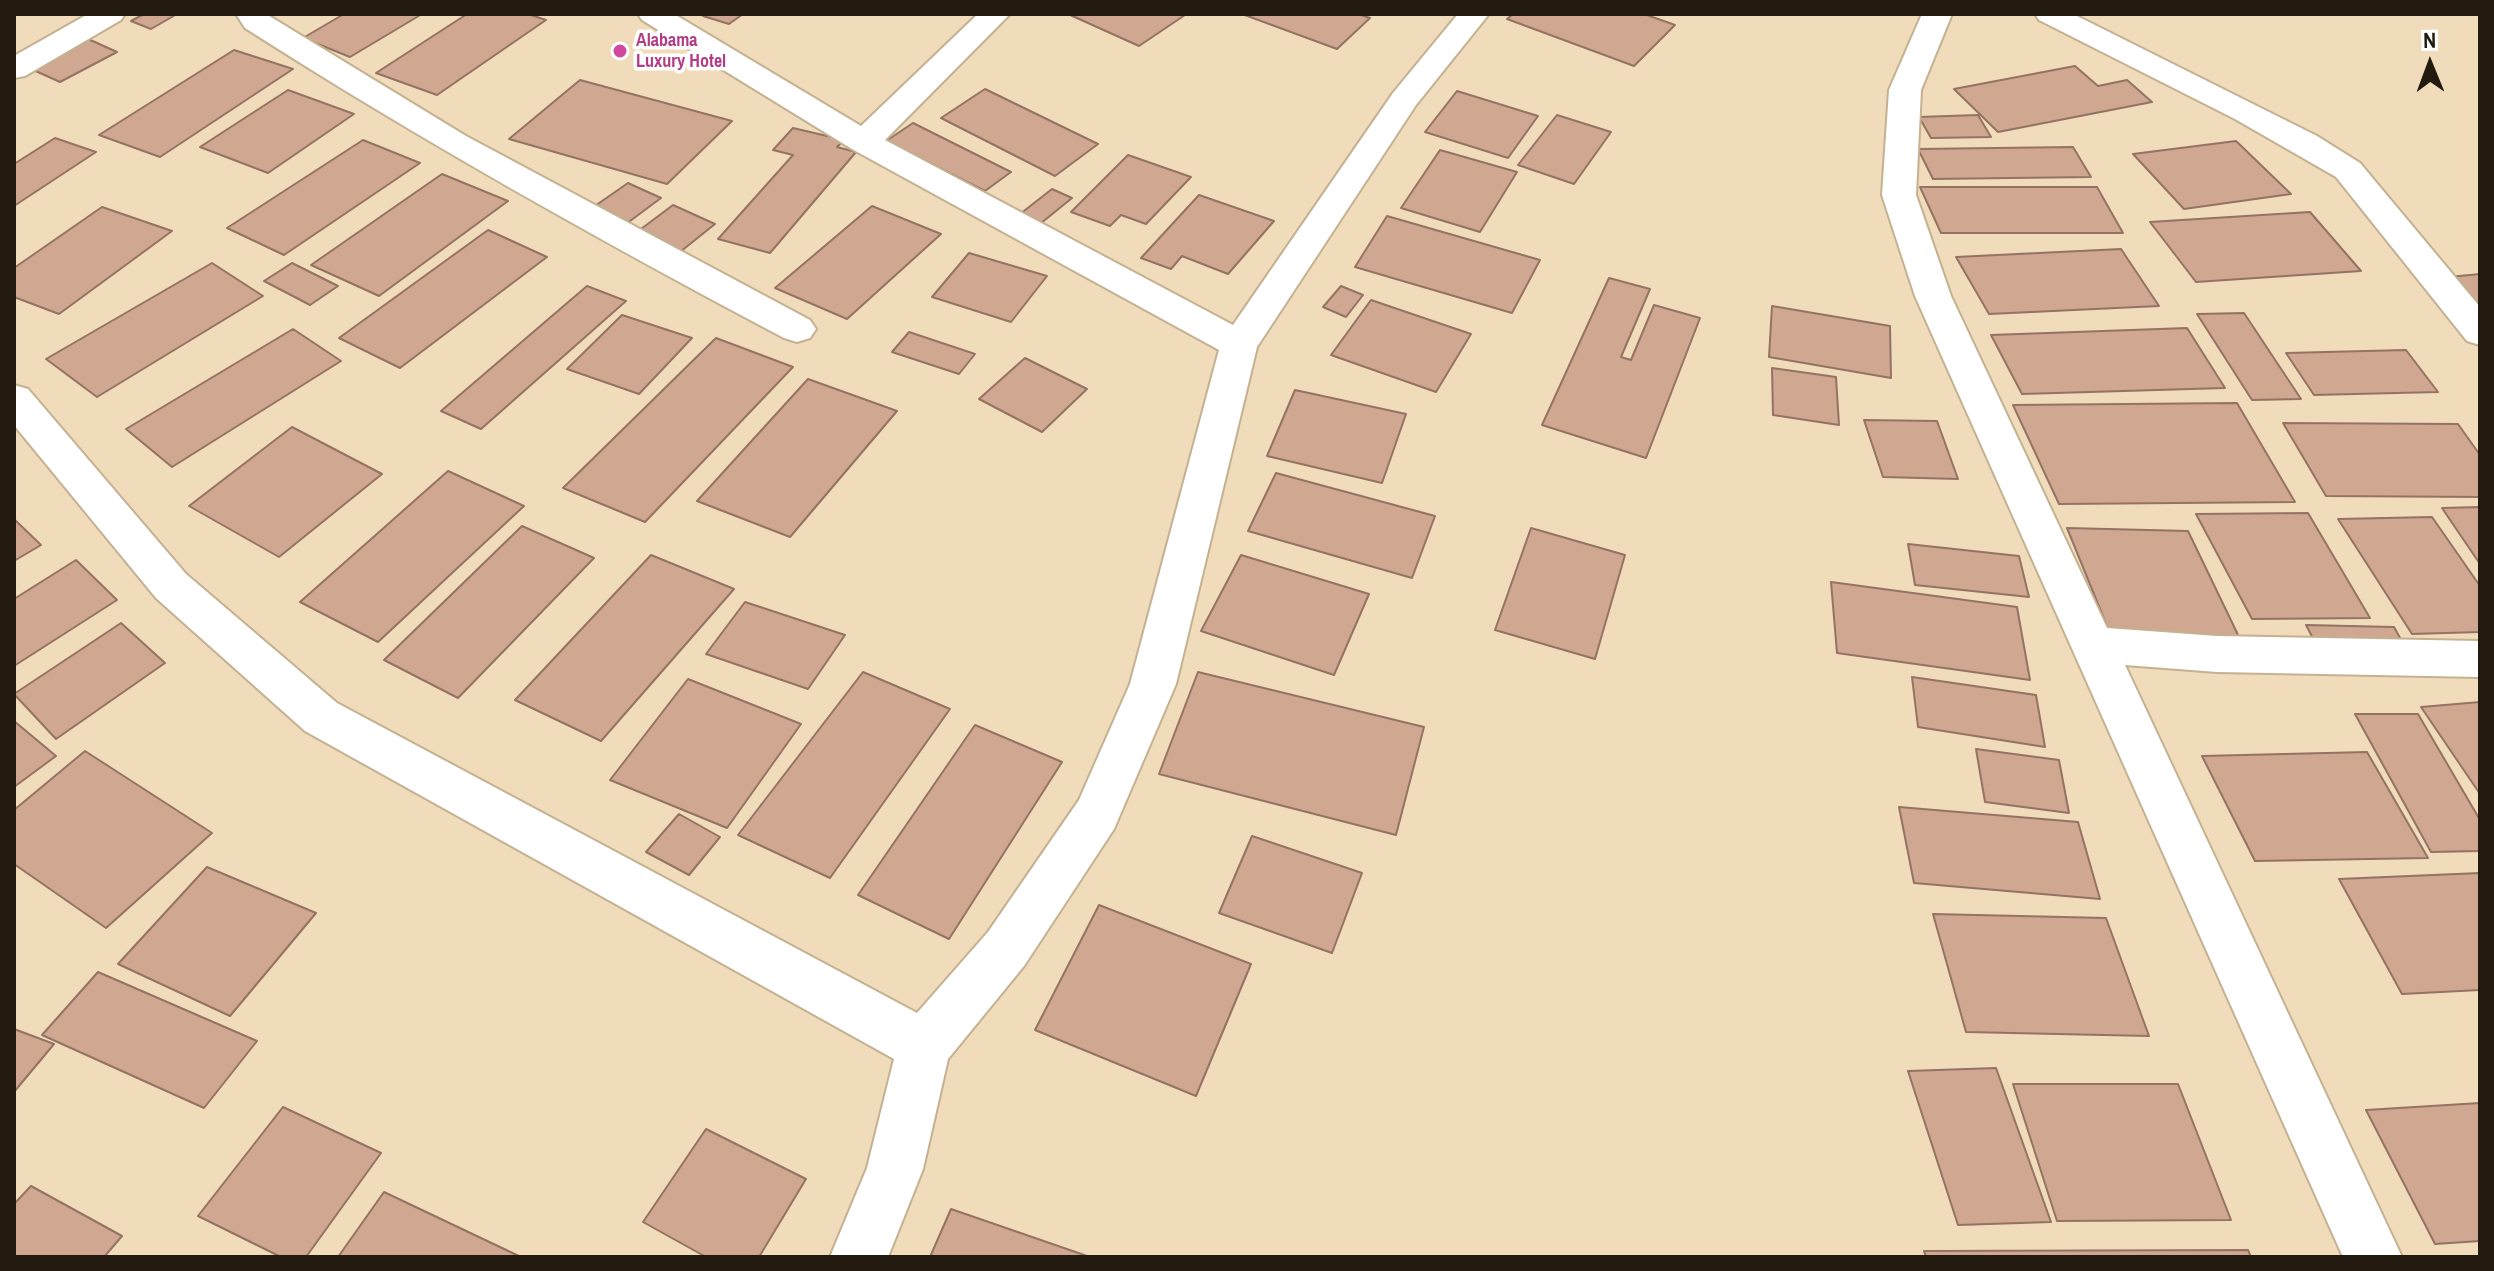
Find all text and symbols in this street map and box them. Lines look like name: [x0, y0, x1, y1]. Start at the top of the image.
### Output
north arrow: [2390, 24, 2470, 104]
text: N: [2423, 25, 2436, 55]
place label: Alabama Luxury Hotel: [636, 30, 726, 72]
marker: Alabama Luxury Hotel: [611, 42, 629, 60]

